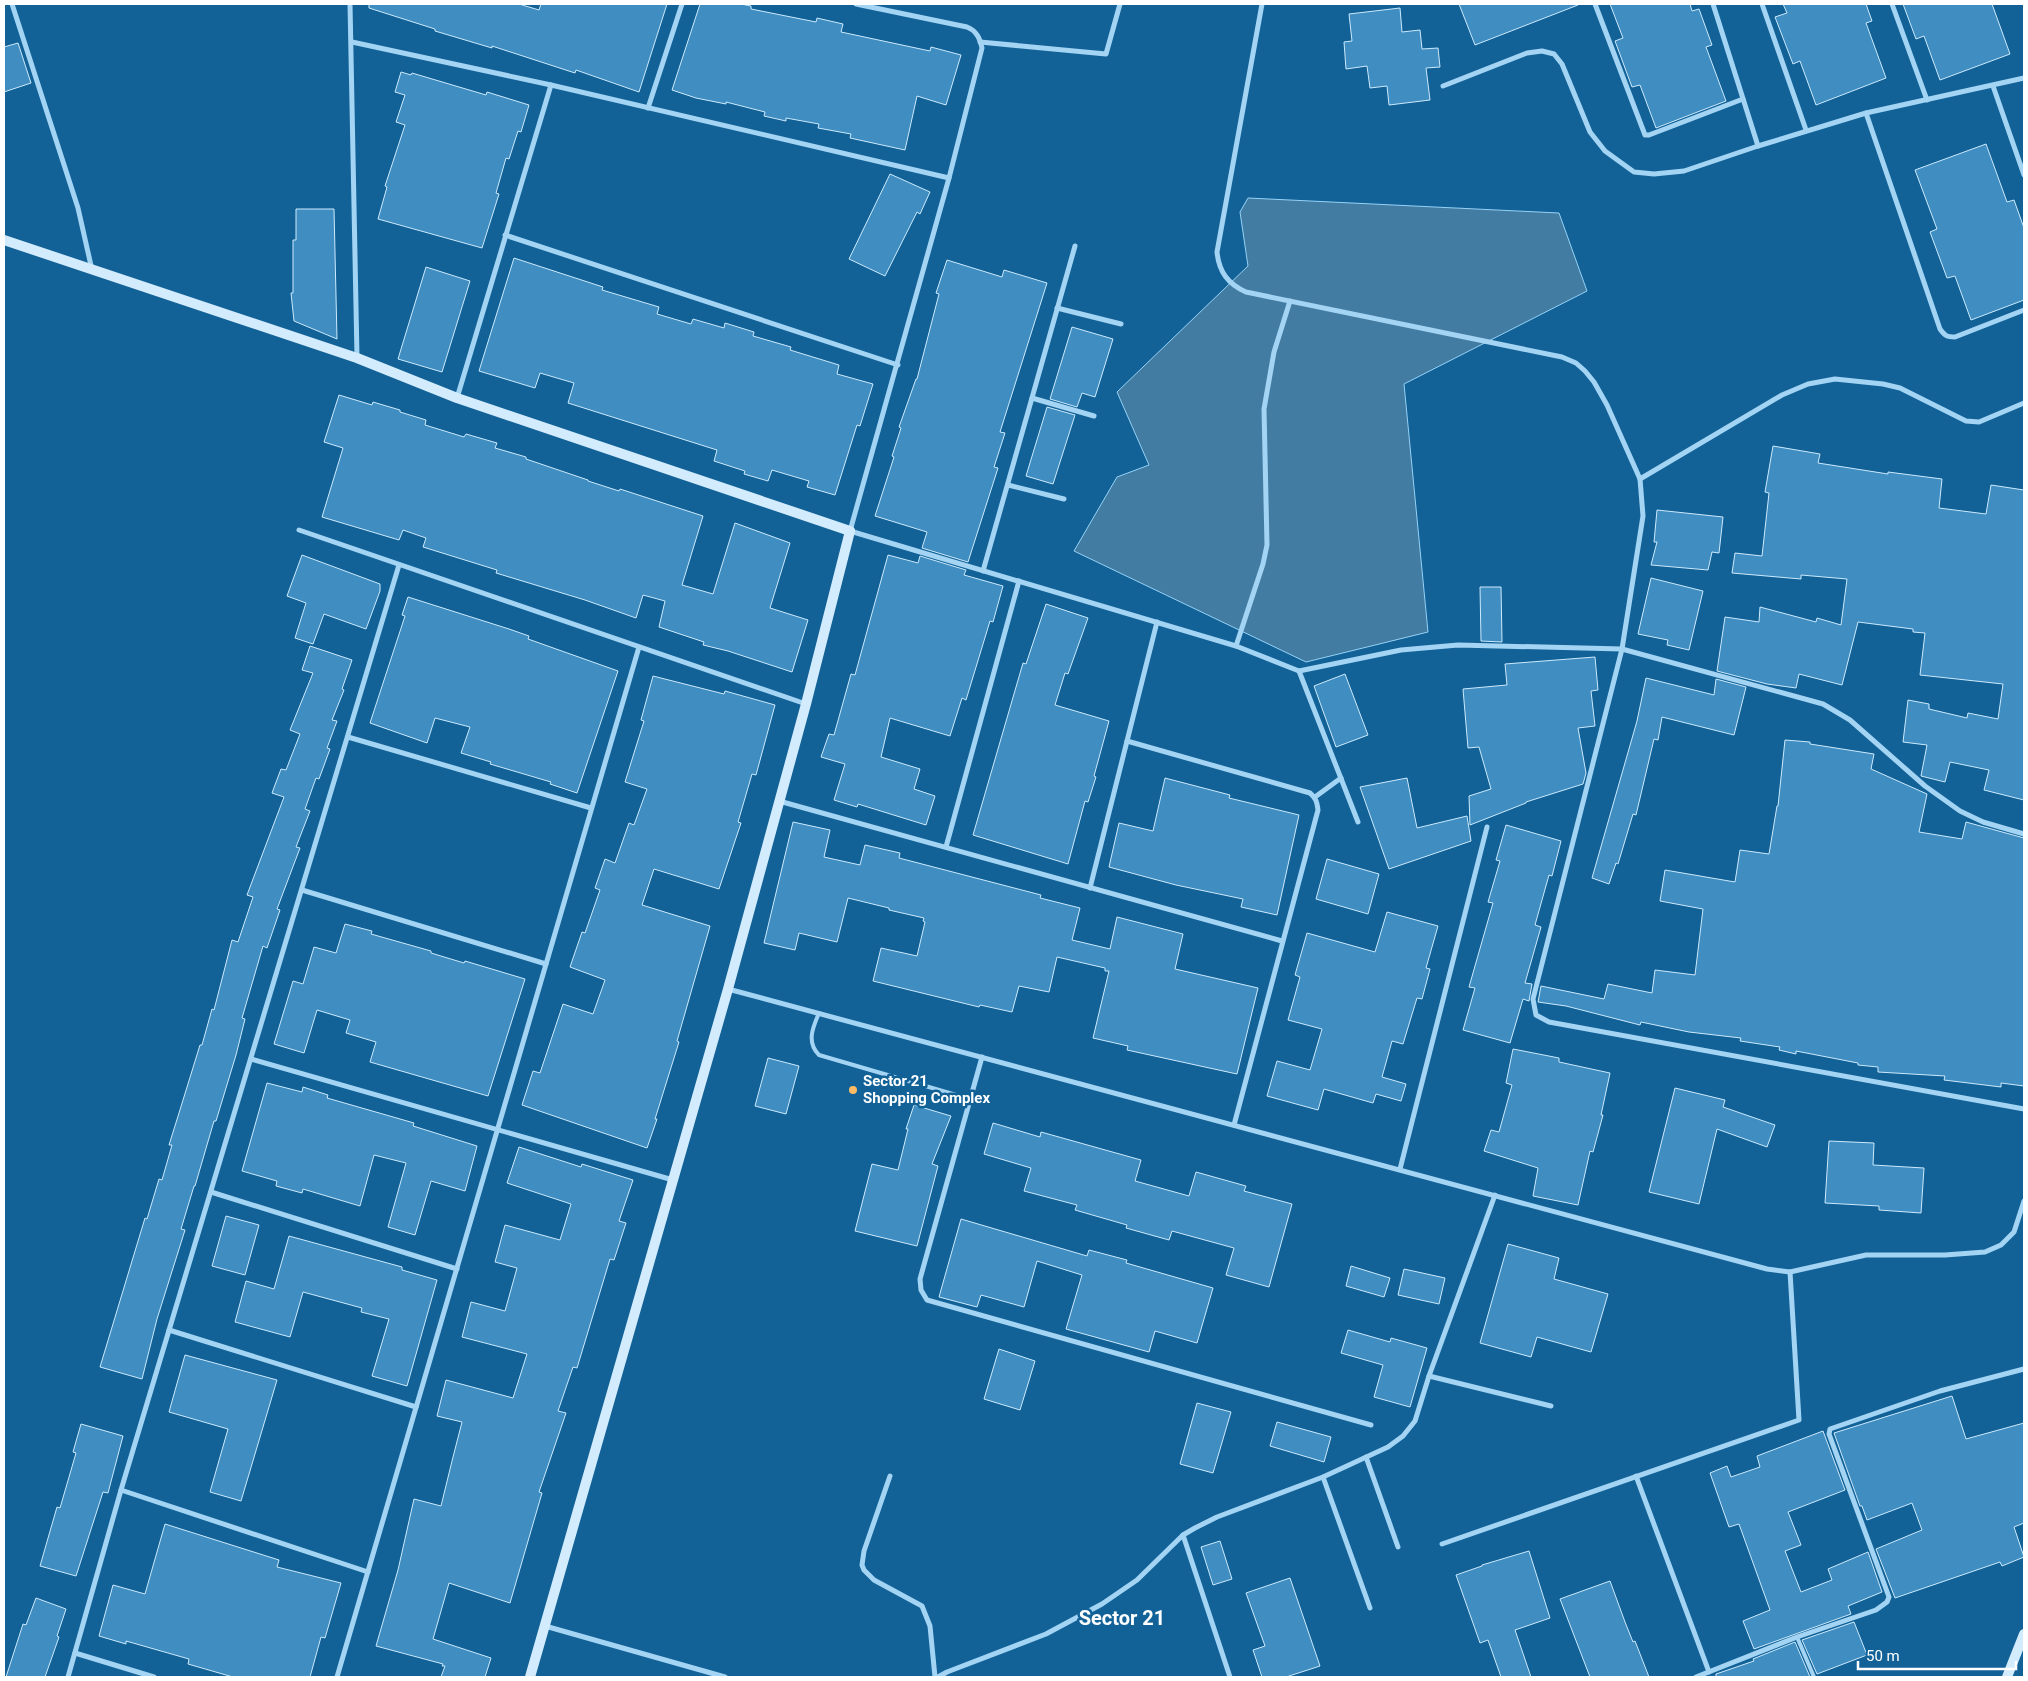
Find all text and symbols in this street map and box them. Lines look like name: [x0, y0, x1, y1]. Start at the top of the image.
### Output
place label: Sector 21 Shopping Complex: [863, 1072, 990, 1107]
marker: Sector 21 Shopping Complex: [847, 1084, 859, 1096]
district label: Sector 21: [1079, 1606, 1165, 1630]
scale bar: [1858, 1638, 2016, 1670]
text: 50 m: [1866, 1647, 1900, 1665]

